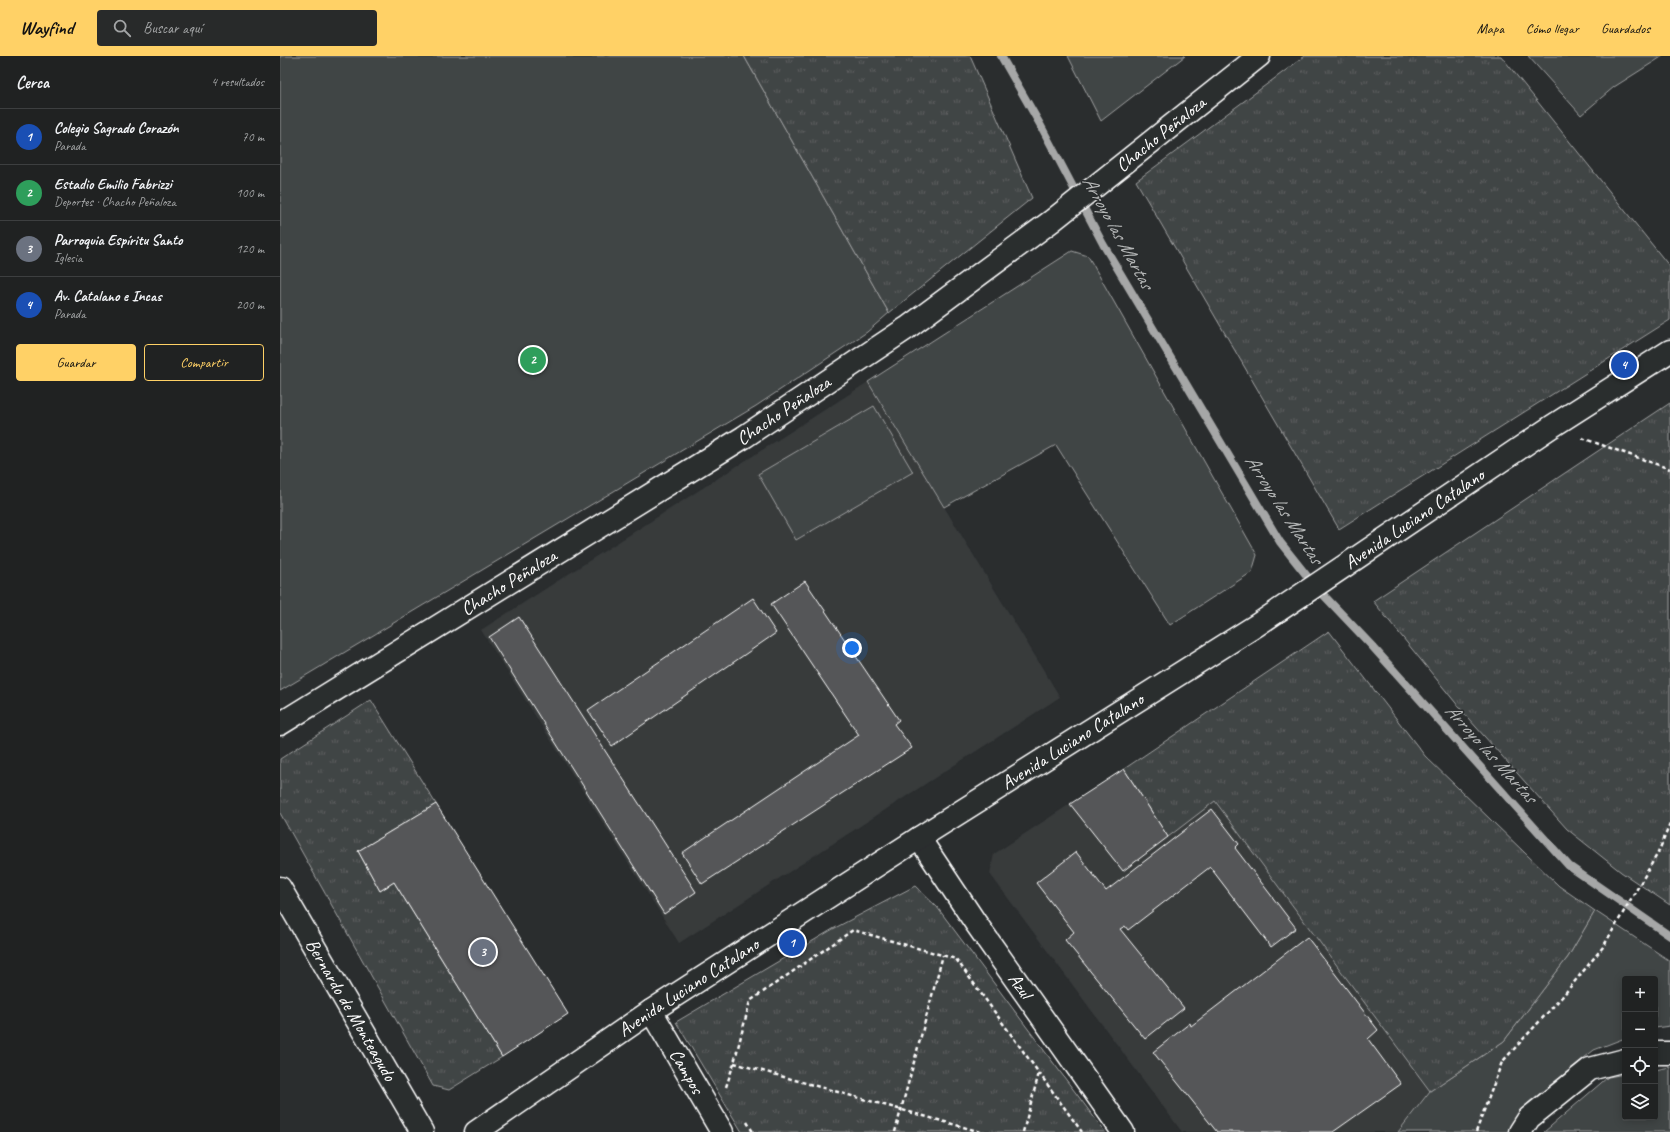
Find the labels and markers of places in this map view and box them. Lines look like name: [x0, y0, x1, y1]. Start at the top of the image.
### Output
pin: 2: [520, 345, 546, 375]
pin: 4: [1611, 350, 1637, 380]
pin: 1: [779, 928, 805, 958]
pin: 3: [470, 937, 496, 967]

